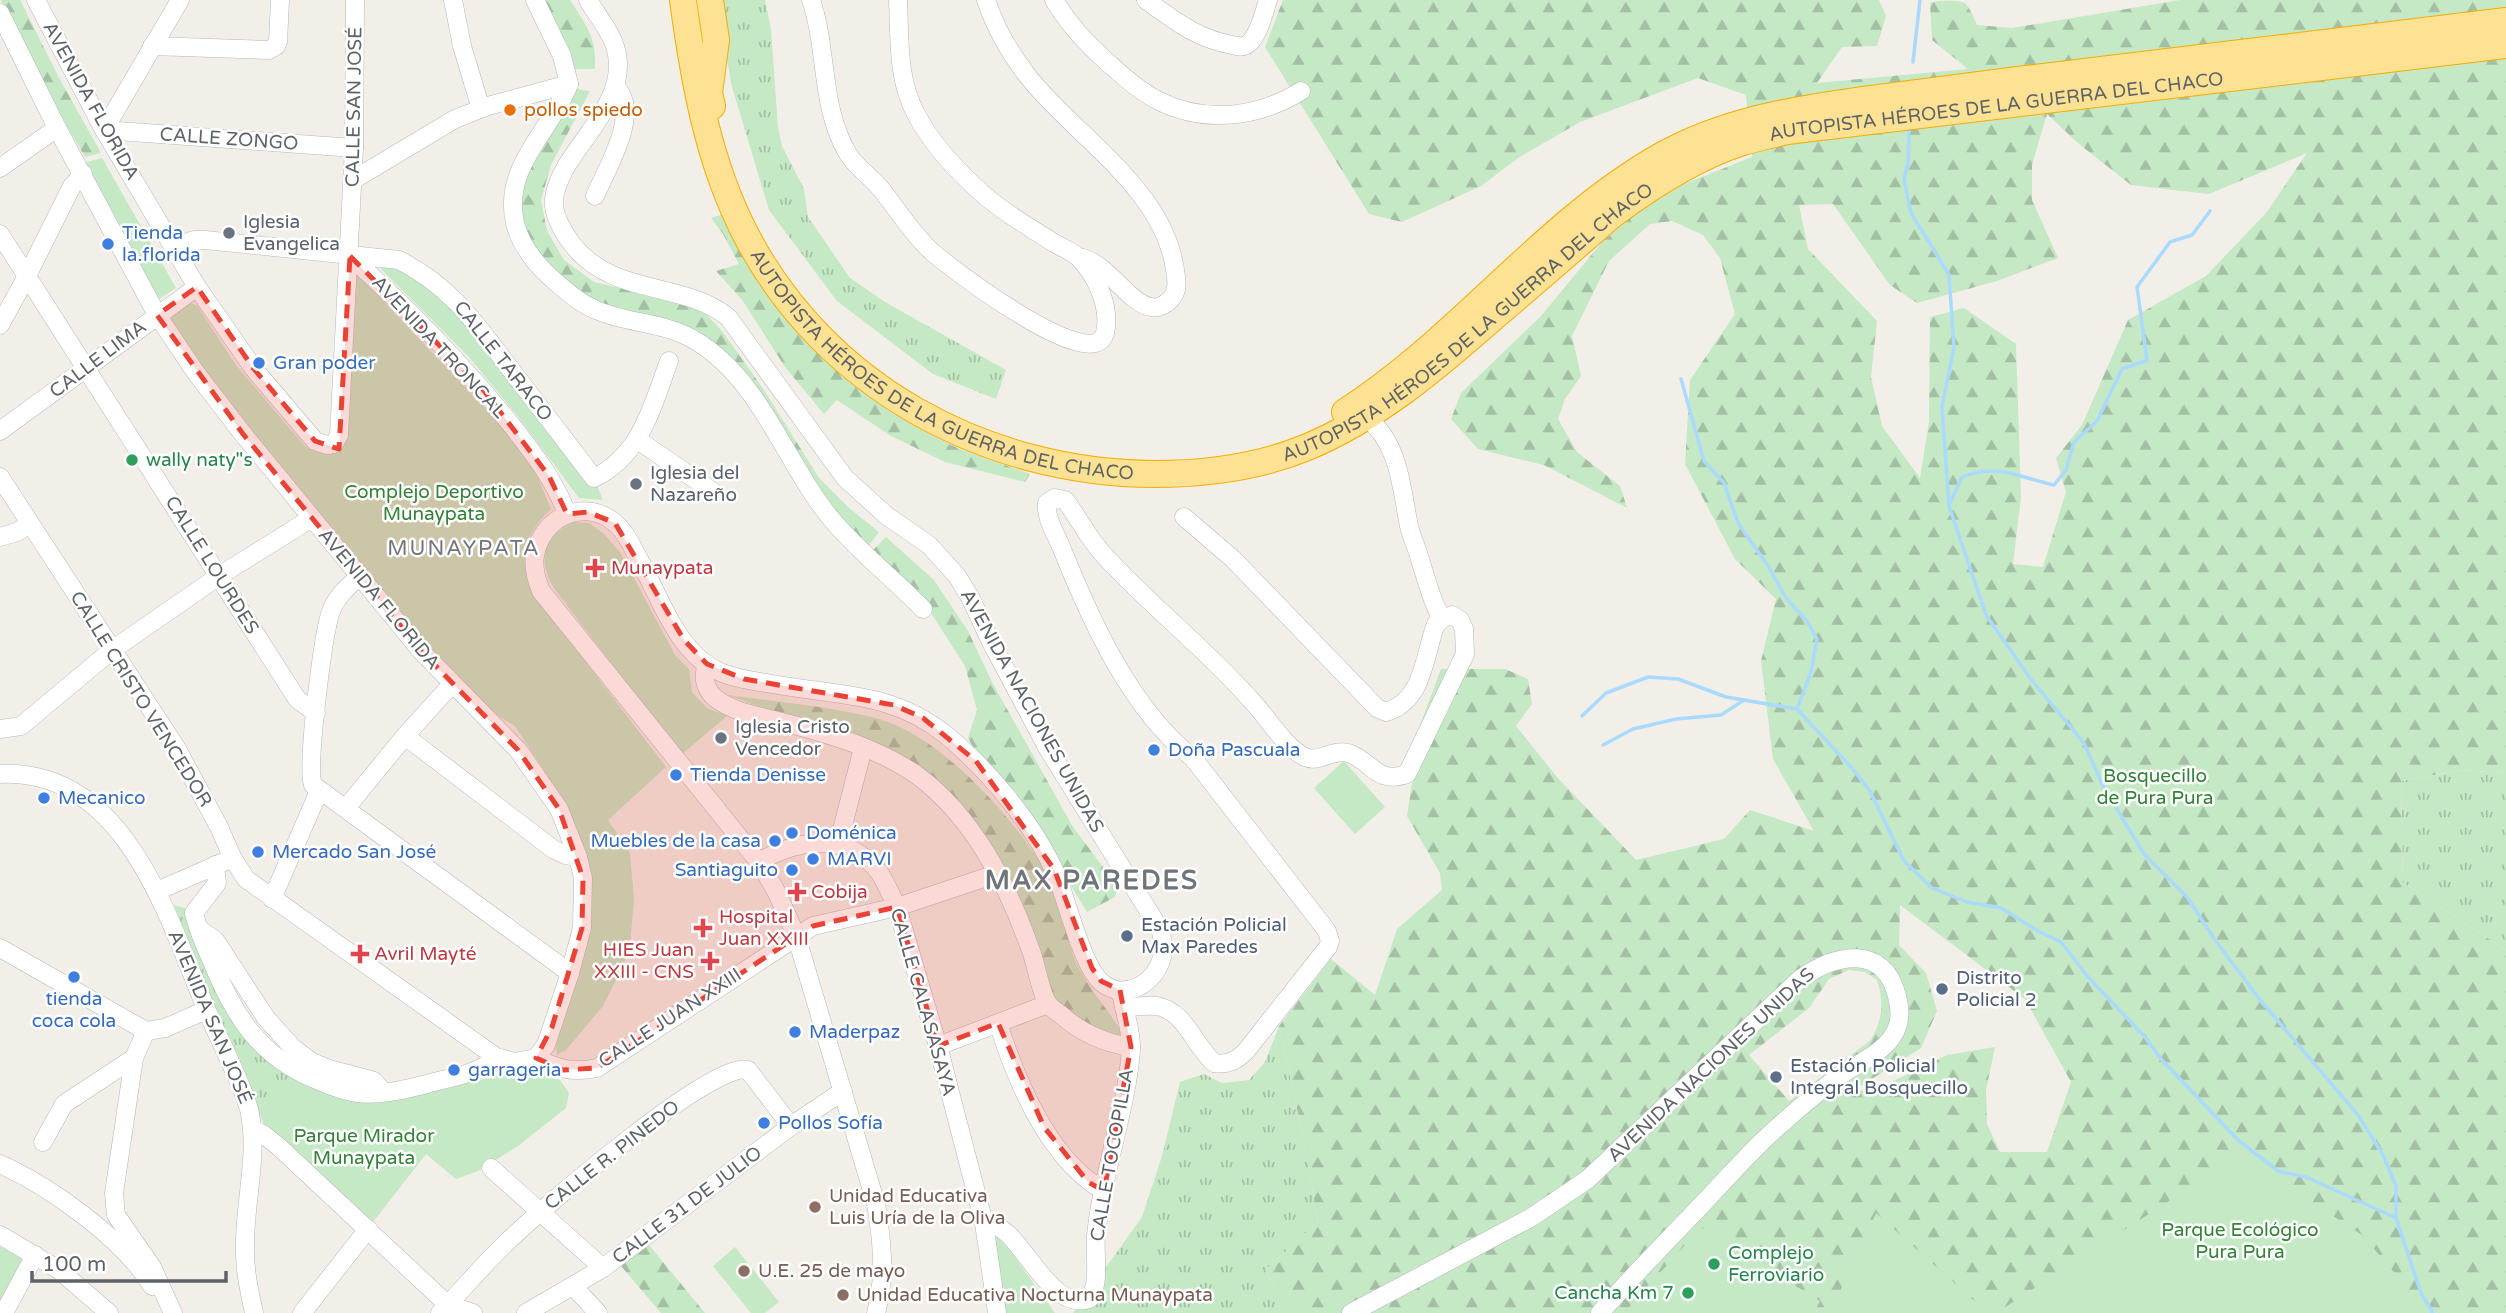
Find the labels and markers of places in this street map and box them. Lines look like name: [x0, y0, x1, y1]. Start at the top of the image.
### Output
place label: pollos spiedo: [524, 99, 643, 121]
marker: pollos spiedo: [502, 102, 518, 118]
place label: Iglesia Evangelica: [243, 211, 340, 255]
place label: Tienda la.florida: [122, 222, 201, 266]
marker: Iglesia Evangelica: [221, 225, 237, 241]
marker: Tienda la.florida: [100, 236, 116, 252]
place label: Gran poder: [273, 352, 376, 374]
marker: Gran poder: [251, 355, 267, 371]
place label: wally naty"s: [146, 449, 253, 471]
marker: wally naty"s: [124, 452, 140, 468]
place label: Iglesia del Nazareño: [650, 462, 740, 506]
marker: Iglesia del Nazareño: [628, 476, 644, 492]
place label: Munaypata: [611, 557, 713, 579]
marker: Munaypata: [585, 558, 605, 578]
place label: Iglesia Cristo Vencedor: [735, 716, 850, 760]
marker: Iglesia Cristo Vencedor: [713, 730, 729, 746]
place label: Doña Pascuala: [1168, 739, 1301, 761]
marker: Doña Pascuala: [1146, 742, 1162, 758]
place label: Tienda Denisse: [690, 764, 826, 786]
marker: Tienda Denisse: [668, 767, 684, 783]
place label: Mecanico: [58, 787, 146, 809]
marker: Mecanico: [36, 790, 52, 806]
place label: Doménica: [806, 822, 897, 844]
marker: Doménica: [784, 825, 800, 841]
place label: Muebles de la casa: [590, 830, 761, 852]
marker: Muebles de la casa: [767, 833, 783, 849]
place label: Mercado San José: [272, 841, 436, 863]
marker: Mercado San José: [250, 844, 266, 860]
place label: MARVI: [827, 848, 892, 870]
marker: MARVI: [805, 851, 821, 867]
place label: Santiaguito: [675, 859, 778, 881]
marker: Santiaguito: [784, 862, 800, 878]
place label: Cobija: [811, 881, 868, 903]
marker: Cobija: [789, 884, 805, 900]
place label: Hospital Juan XXIII: [719, 906, 809, 950]
place label: Estación Policial Max Paredes: [1141, 914, 1287, 958]
marker: Hospital Juan XXIII: [693, 918, 713, 938]
marker: Estación Policial Max Paredes: [1119, 928, 1135, 944]
place label: HIES Juan XXIII - CNS: [594, 939, 694, 983]
place label: Avril Mayté: [374, 943, 477, 965]
marker: Avril Mayté: [352, 946, 368, 962]
marker: HIES Juan XXIII - CNS: [700, 951, 720, 971]
place label: Distrito Policial 2: [1956, 967, 2037, 1011]
marker: tienda coca cola: [66, 969, 82, 985]
marker: Distrito Policial 2: [1934, 981, 1950, 997]
place label: tienda coca cola: [32, 988, 116, 1032]
place label: Maderpaz: [809, 1021, 900, 1043]
marker: Maderpaz: [787, 1024, 803, 1040]
place label: Estación Policial Integral Bosquecillo: [1790, 1055, 1968, 1099]
place label: garrageria: [468, 1059, 561, 1081]
marker: garrageria: [446, 1062, 462, 1078]
marker: Estación Policial Integral Bosquecillo: [1768, 1069, 1784, 1085]
place label: Pollos Sofía: [778, 1112, 883, 1134]
marker: Pollos Sofía: [756, 1115, 772, 1131]
place label: Unidad Educativa Luis Uría de la Oliva: [829, 1185, 1005, 1229]
marker: Unidad Educativa Luis Uría de la Oliva: [807, 1199, 823, 1215]
place label: Complejo Ferroviario: [1728, 1242, 1824, 1286]
marker: Complejo Ferroviario: [1706, 1256, 1722, 1272]
place label: U.E. 25 de mayo: [758, 1260, 905, 1282]
marker: U.E. 25 de mayo: [736, 1263, 752, 1279]
place label: Cancha Km 7: [1554, 1282, 1674, 1304]
place label: Unidad Educativa Nocturna Munaypata: [857, 1284, 1213, 1306]
marker: Cancha Km 7: [1680, 1285, 1696, 1301]
marker: Unidad Educativa Nocturna Munaypata: [835, 1287, 851, 1303]

